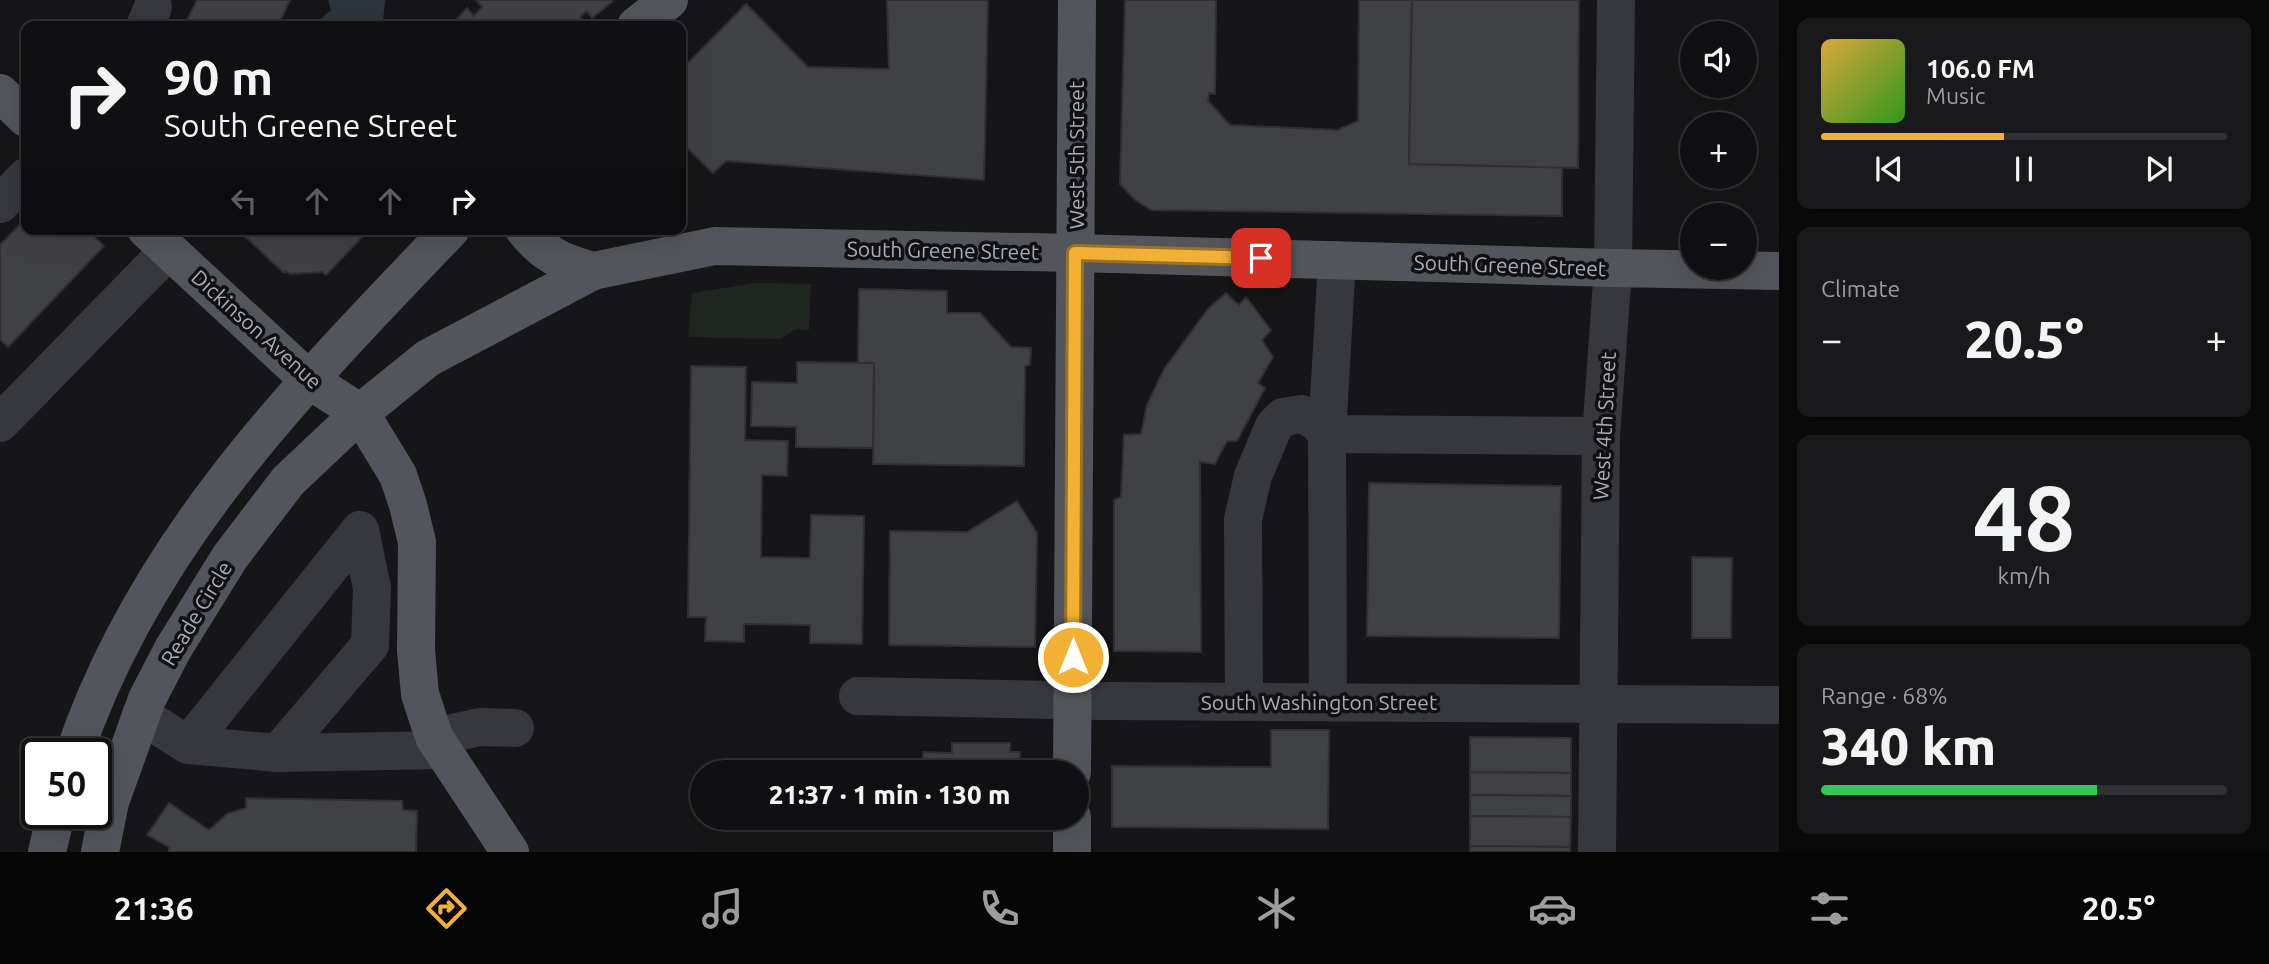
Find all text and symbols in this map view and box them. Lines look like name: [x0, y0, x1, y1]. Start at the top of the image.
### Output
map controls: [1680, 21, 1757, 280]
button: sound: [1680, 21, 1757, 98]
icon: right: [49, 49, 140, 140]
text: 90 m: [164, 49, 273, 104]
text: 106.0 FM: [1926, 54, 2035, 83]
street label: West 5th Street: [1064, 81, 1088, 229]
text: Music: [1926, 83, 1985, 108]
text: South Greene Street: [164, 107, 457, 143]
button: +: [1680, 112, 1757, 189]
icon: previous: [1870, 150, 1908, 188]
icon: pause: [2005, 150, 2043, 188]
icon: next: [2140, 150, 2178, 188]
icon: left: [225, 182, 263, 220]
icon: ahead: [298, 182, 336, 220]
icon: ahead: [371, 182, 409, 220]
icon: right: [444, 182, 482, 220]
button: −: [1680, 203, 1757, 280]
pin: [1231, 228, 1291, 288]
street label: South Greene Street: [847, 236, 1039, 264]
icon: arrive: [1242, 239, 1280, 277]
street label: South Greene Street: [1413, 250, 1607, 280]
street label: Dickinson Avenue: [187, 264, 327, 394]
text: Climate: [1821, 276, 1900, 301]
text: 20.5°: [1964, 310, 2084, 368]
text: −: [1821, 318, 1842, 360]
text: +: [2206, 318, 2227, 360]
street label: West 4th Street: [1588, 351, 1620, 501]
text: 48: [1973, 466, 2075, 568]
street label: Reade Circle: [156, 557, 236, 669]
text: km/h: [1997, 563, 2051, 588]
position arrow: [1036, 620, 1110, 694]
text: Range · 68%: [1821, 683, 1948, 708]
street label: South Washington Street: [1201, 690, 1437, 714]
text: 340 km: [1821, 717, 1996, 775]
speed limit sign: 50: [21, 738, 112, 829]
text: 21:37 · 1 min · 130 m: [769, 780, 1010, 809]
icon: directions: [422, 884, 471, 933]
icon: music: [698, 884, 747, 933]
icon: phone: [975, 884, 1024, 933]
icon: climate: [1252, 884, 1301, 933]
icon: car: [1528, 884, 1577, 933]
icon: filters: [1805, 884, 1854, 933]
text: 21:36: [114, 890, 194, 926]
text: 20.5°: [2082, 890, 2155, 926]

